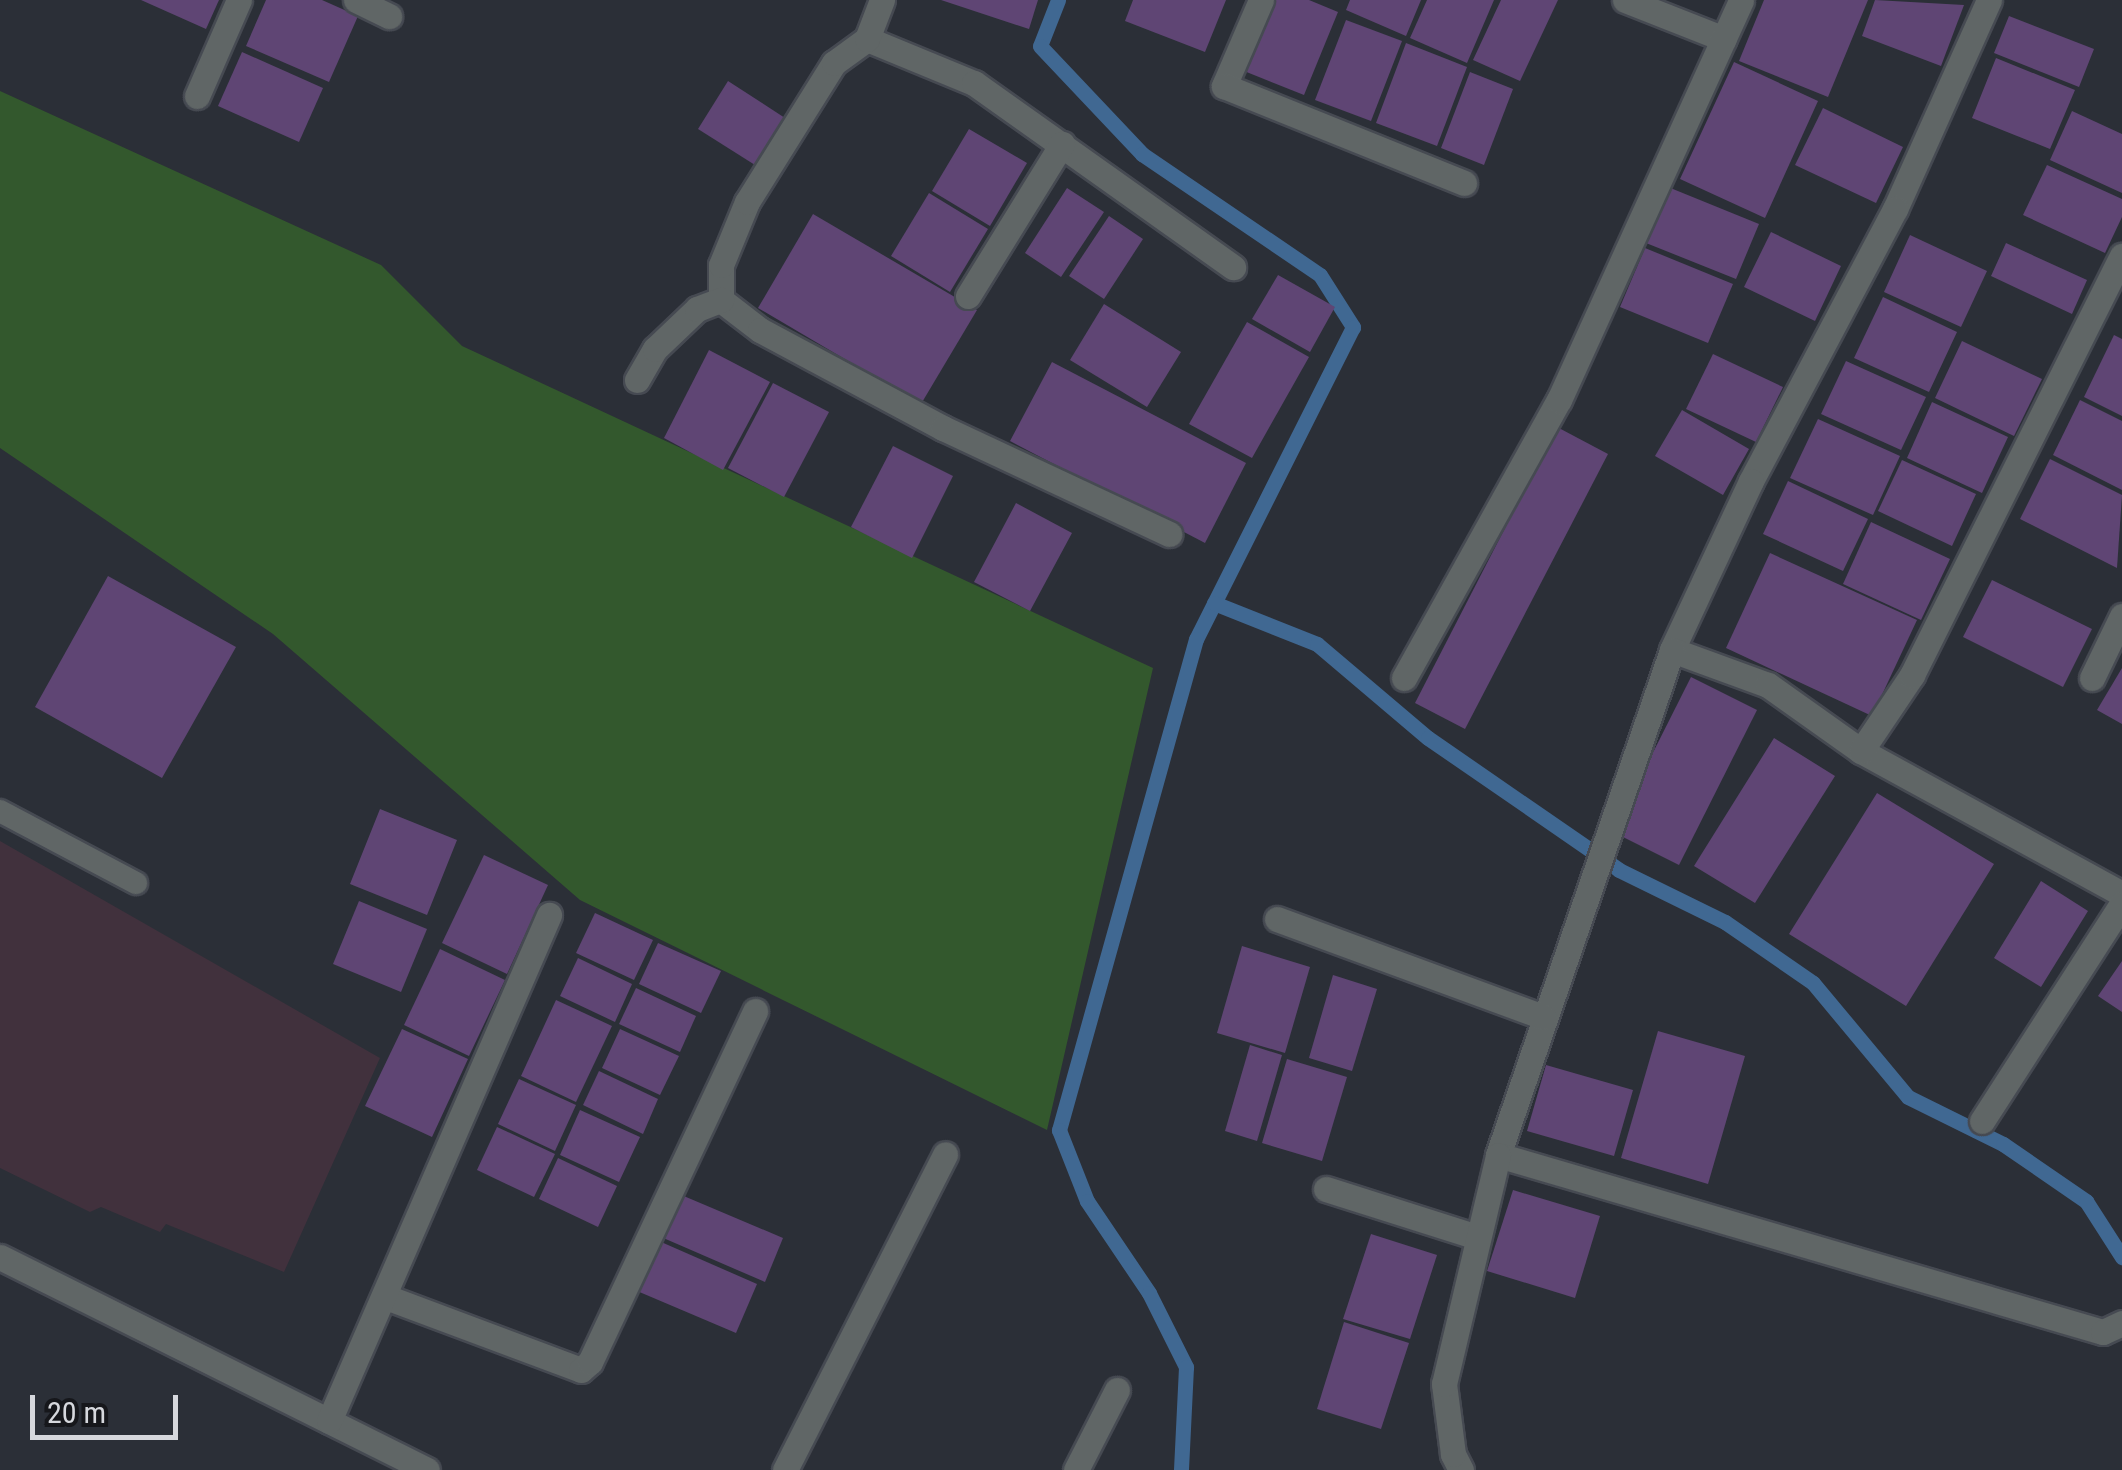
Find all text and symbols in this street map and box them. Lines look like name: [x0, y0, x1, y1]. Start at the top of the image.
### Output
scale bar: [35, 1375, 182, 1437]
text: 20 m: [47, 1395, 106, 1430]

